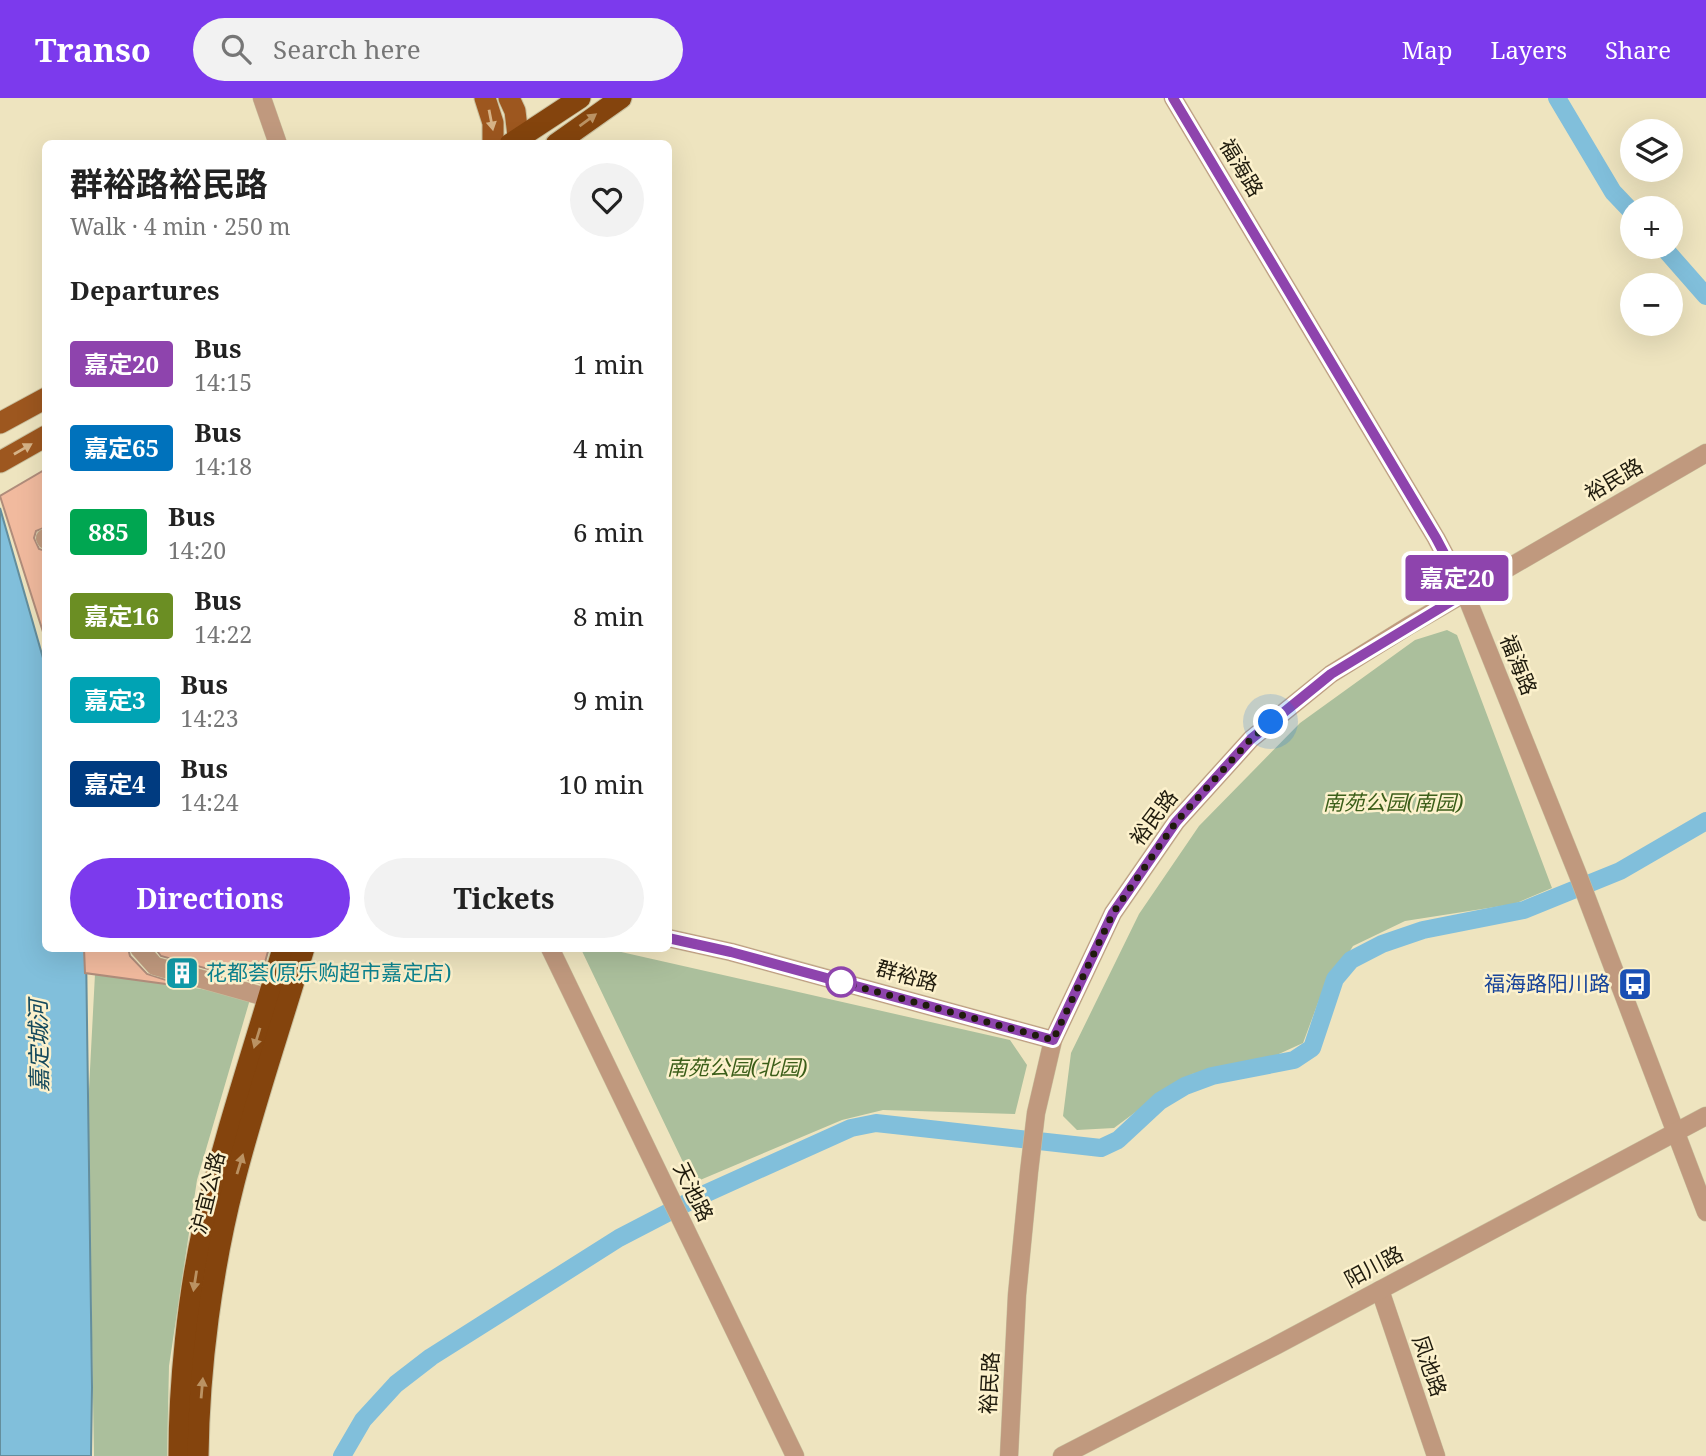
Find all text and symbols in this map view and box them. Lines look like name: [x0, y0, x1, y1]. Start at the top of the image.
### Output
search box: [193, 18, 683, 81]
text: Transo: [35, 27, 151, 72]
icon: search: [217, 30, 255, 68]
text: Search here: [273, 31, 421, 67]
text: Map: [1402, 33, 1453, 66]
text: Layers: [1491, 33, 1567, 66]
text: Share: [1605, 33, 1671, 66]
one-way arrow: [486, 110, 497, 132]
one-way arrow: [579, 113, 597, 127]
map controls: [1620, 119, 1683, 336]
button: layers: [1620, 119, 1683, 182]
street label: 福海路: [1214, 133, 1270, 202]
text: 群裕路裕民路: [70, 161, 268, 206]
button: heart: [570, 163, 644, 237]
button: +: [1620, 196, 1683, 259]
text: Walk · 4 min · 250 m: [70, 210, 290, 242]
text: Departures: [70, 272, 220, 308]
button: −: [1620, 273, 1683, 336]
text: Bus: [194, 330, 241, 366]
text: 1 min: [573, 346, 644, 382]
text: 嘉定20: [84, 347, 159, 380]
text: 14:15: [194, 366, 252, 398]
text: Bus: [194, 414, 241, 450]
text: 4 min: [573, 430, 644, 466]
text: 嘉定65: [84, 431, 159, 464]
one-way arrow: [13, 443, 32, 455]
text: 14:18: [194, 450, 252, 482]
street label: 裕民路: [1579, 451, 1648, 507]
text: Bus: [168, 498, 215, 534]
text: 6 min: [573, 514, 644, 550]
text: 885: [88, 515, 129, 548]
text: 14:20: [168, 534, 226, 566]
line badge: 嘉定20: [1408, 555, 1506, 601]
text: 嘉定20: [1419, 561, 1495, 594]
text: Bus: [194, 582, 241, 618]
text: 8 min: [573, 598, 644, 634]
text: 嘉定16: [84, 599, 159, 632]
text: 14:22: [194, 618, 252, 650]
street label: 福海路: [1494, 630, 1544, 699]
text: Bus: [181, 666, 228, 702]
text: 9 min: [573, 682, 644, 718]
text: 嘉定3: [84, 683, 146, 716]
text: 14:23: [181, 702, 239, 734]
your location: [1253, 704, 1288, 739]
text: Bus: [181, 750, 228, 786]
text: 10 min: [559, 766, 644, 802]
text: 嘉定4: [84, 767, 146, 800]
street label: 裕民路: [1123, 784, 1183, 851]
text: 14:24: [181, 786, 239, 818]
park label: 南苑公园(南园): [1323, 788, 1463, 816]
button: Directions: [70, 858, 350, 938]
button: Tickets: [364, 858, 644, 938]
street label: 群裕路: [873, 953, 941, 997]
building icon: 花都荟(原乐购超市嘉定店): [163, 954, 201, 992]
place label: 花都荟(原乐购超市嘉定店): [206, 958, 452, 986]
bus stop icon: 福海路阳川路: [1616, 965, 1654, 1003]
unlabelled marker: [826, 967, 856, 997]
place label: 福海路阳川路: [1484, 969, 1610, 997]
water label: 嘉定城河: [21, 996, 55, 1092]
one-way arrow: [252, 1027, 262, 1048]
park label: 南苑公园(北园): [667, 1053, 807, 1081]
street label: 沪宜公路: [183, 1149, 231, 1237]
one-way arrow: [235, 1153, 245, 1174]
street label: 天池路: [668, 1157, 720, 1226]
street label: 阳川路: [1339, 1239, 1408, 1293]
one-way arrow: [189, 1270, 200, 1292]
street label: 凤池路: [1406, 1331, 1453, 1400]
street label: 裕民路: [973, 1351, 1005, 1415]
one-way arrow: [197, 1377, 208, 1399]

